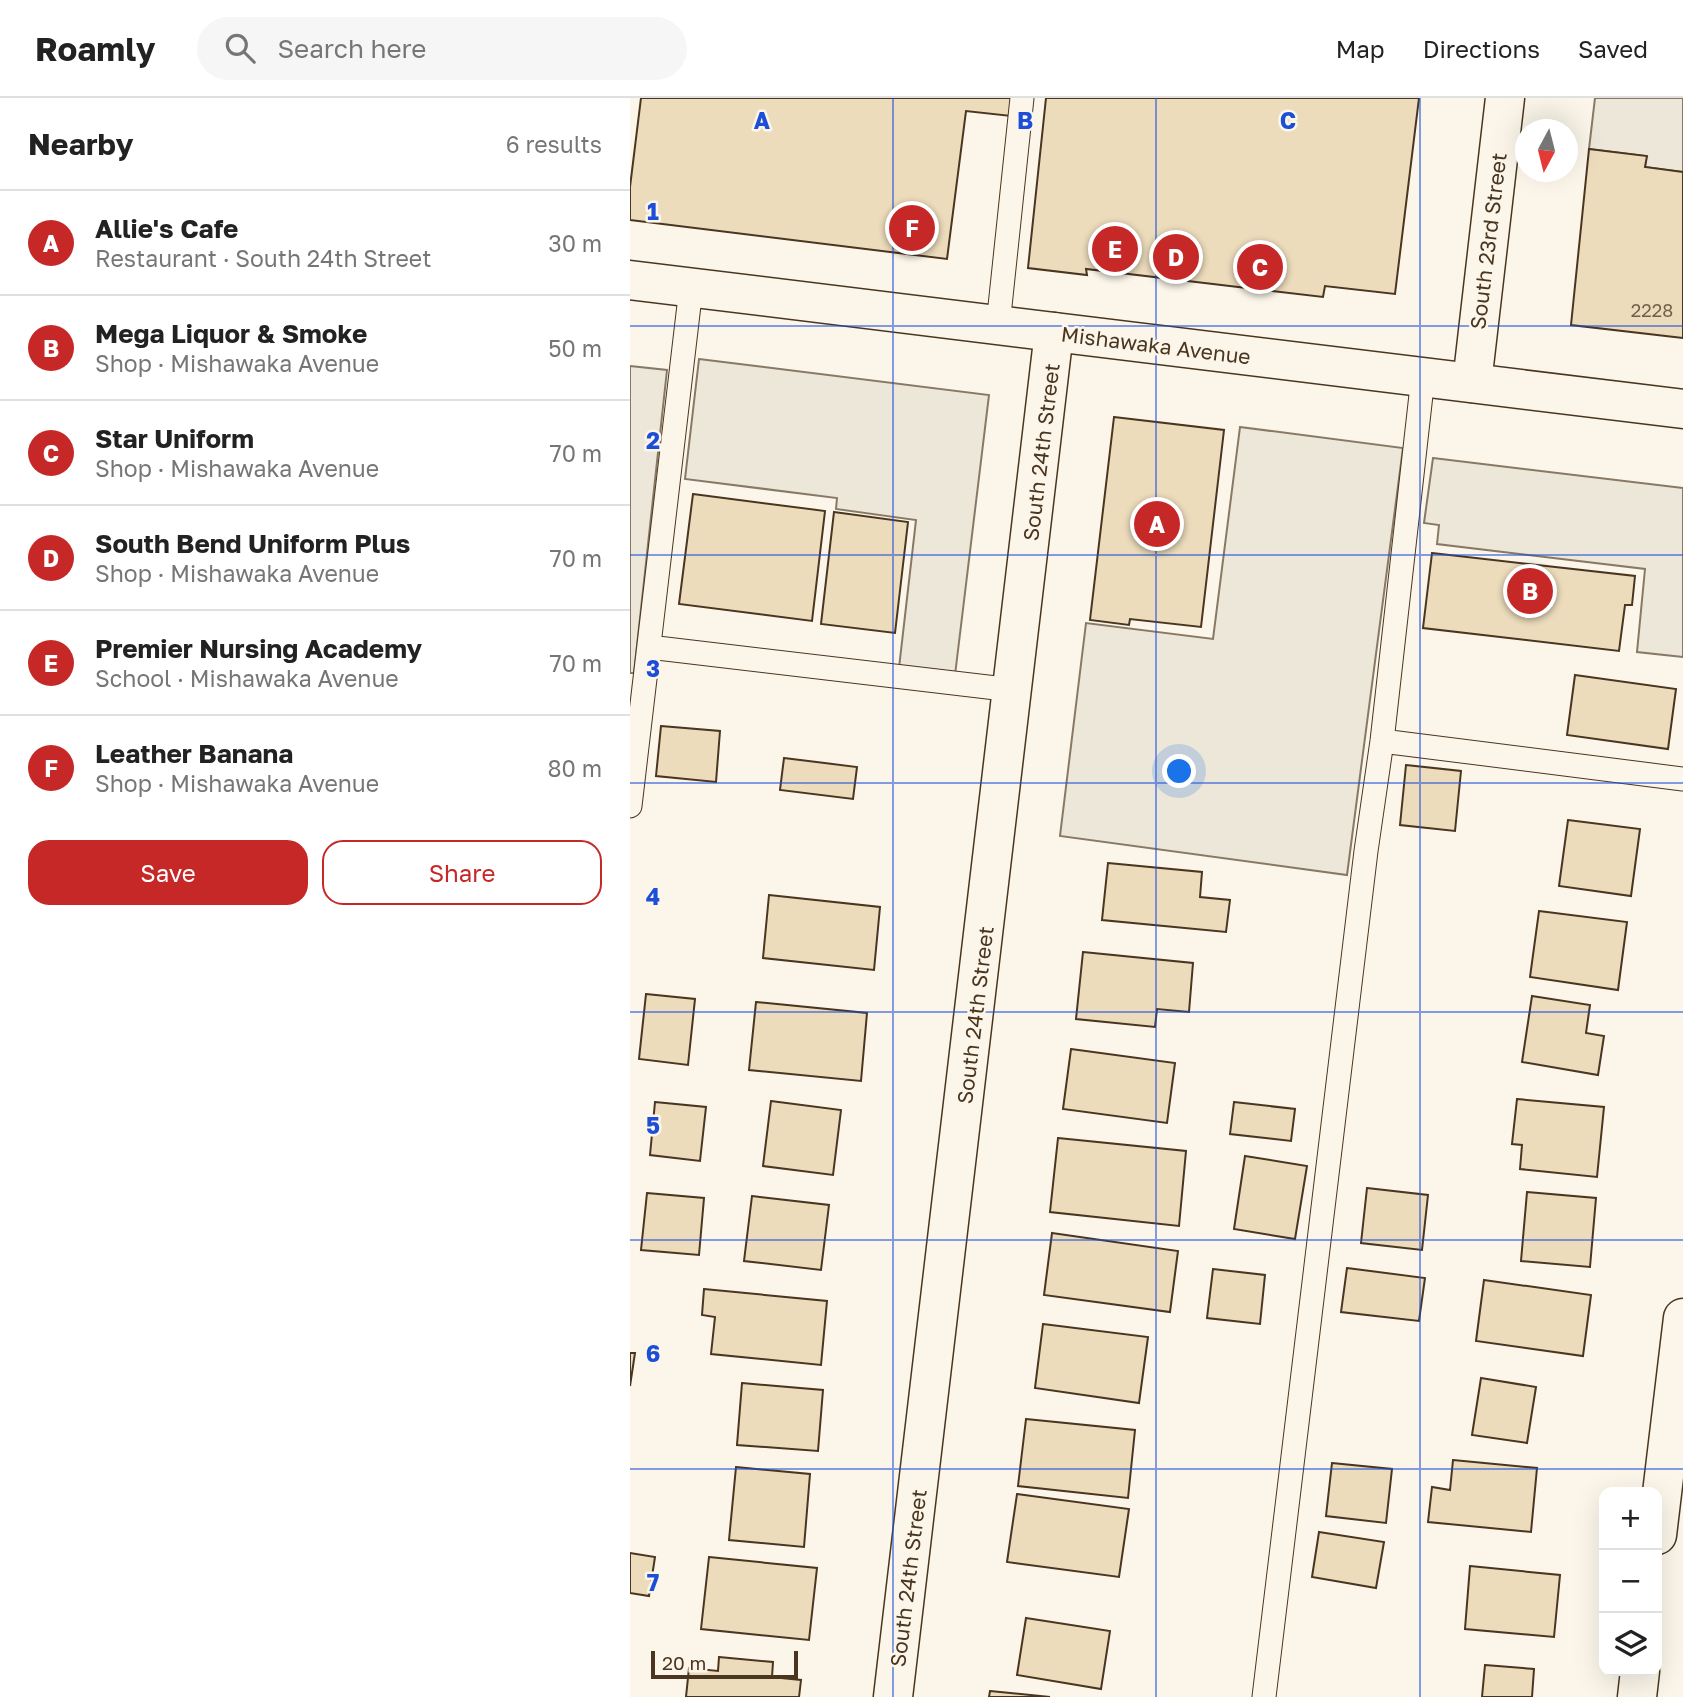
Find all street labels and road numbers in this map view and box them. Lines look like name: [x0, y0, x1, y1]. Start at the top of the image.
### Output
street label: South 23rd Street: [1464, 151, 1512, 331]
street label: Mishawaka Avenue: [1060, 320, 1252, 370]
street label: South 24th Street: [1017, 362, 1065, 542]
street label: South 24th Street: [951, 925, 999, 1105]
street label: South 24th Street: [884, 1488, 932, 1668]

